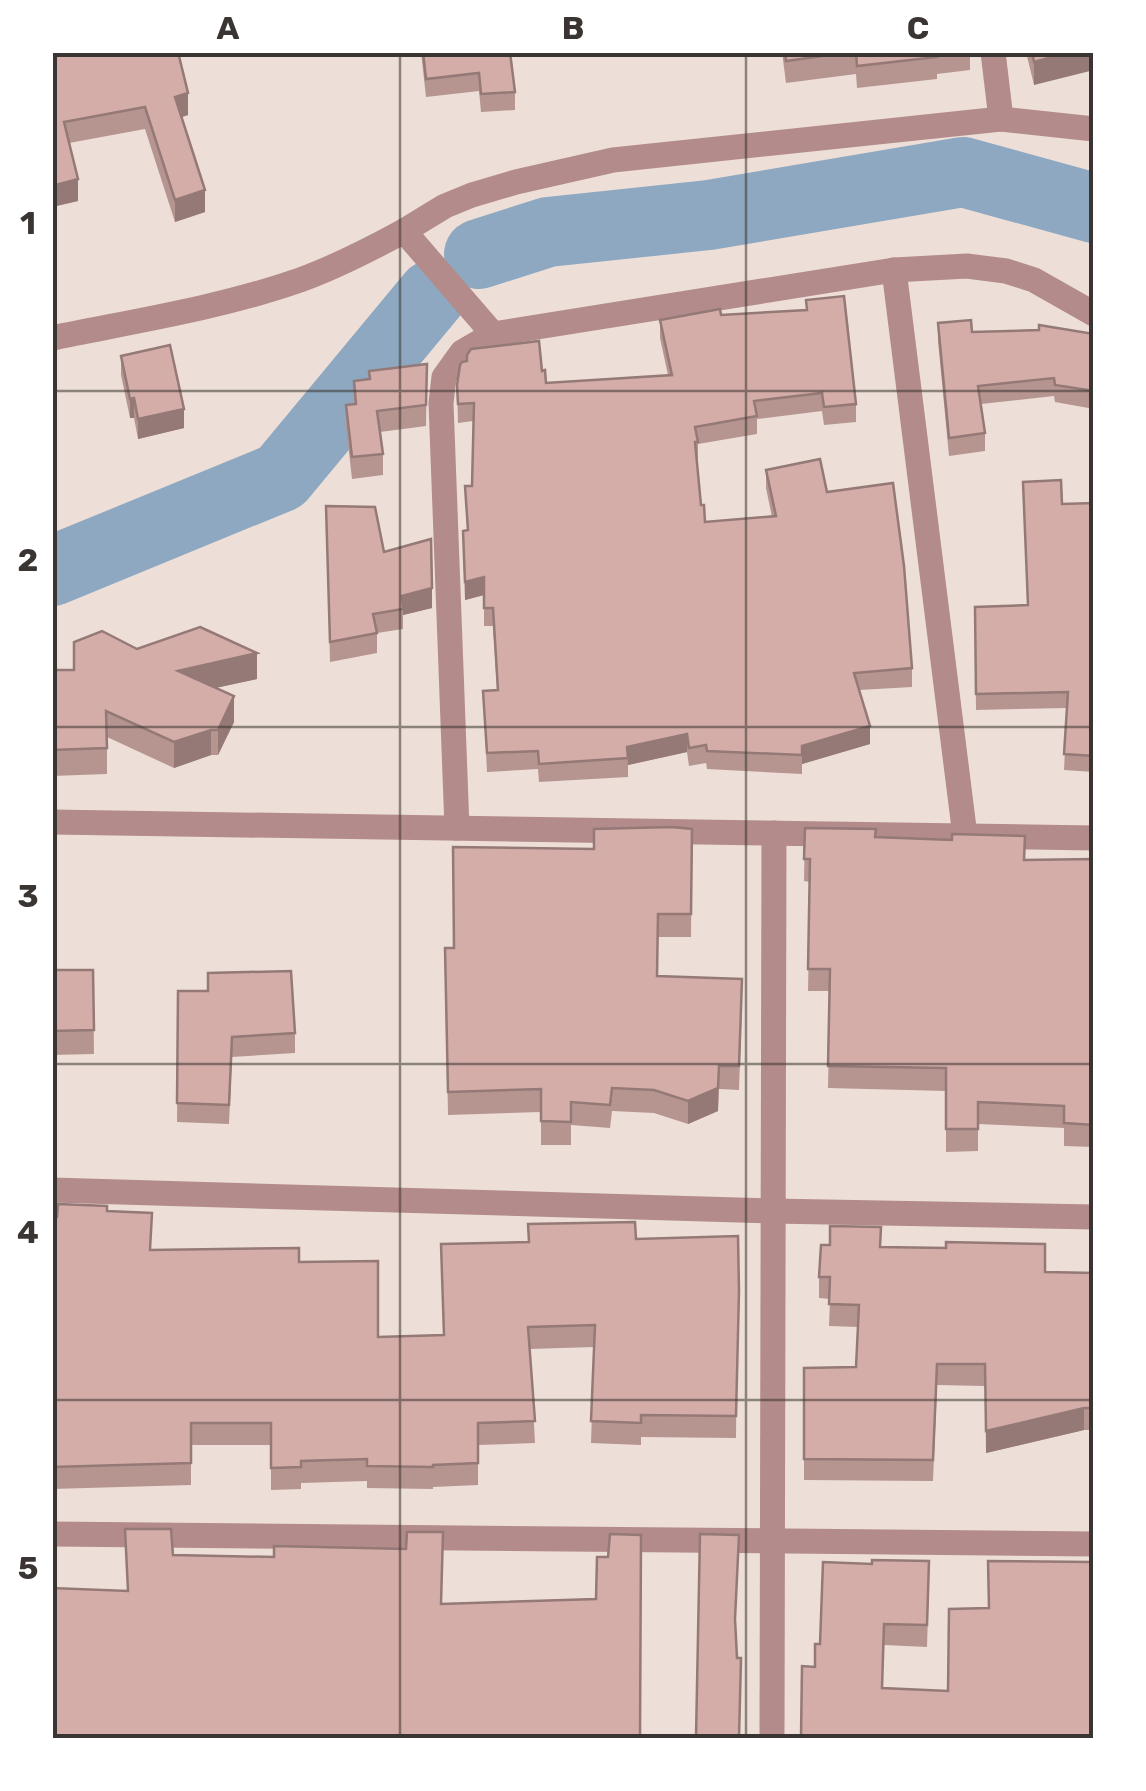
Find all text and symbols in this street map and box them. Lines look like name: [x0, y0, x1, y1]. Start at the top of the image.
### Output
text: A: [217, 9, 240, 47]
text: B: [562, 9, 584, 47]
text: C: [907, 9, 929, 47]
text: 1: [20, 204, 36, 242]
text: 2: [18, 541, 38, 579]
text: 3: [17, 877, 39, 915]
text: 4: [17, 1213, 39, 1251]
text: 5: [18, 1549, 38, 1587]

